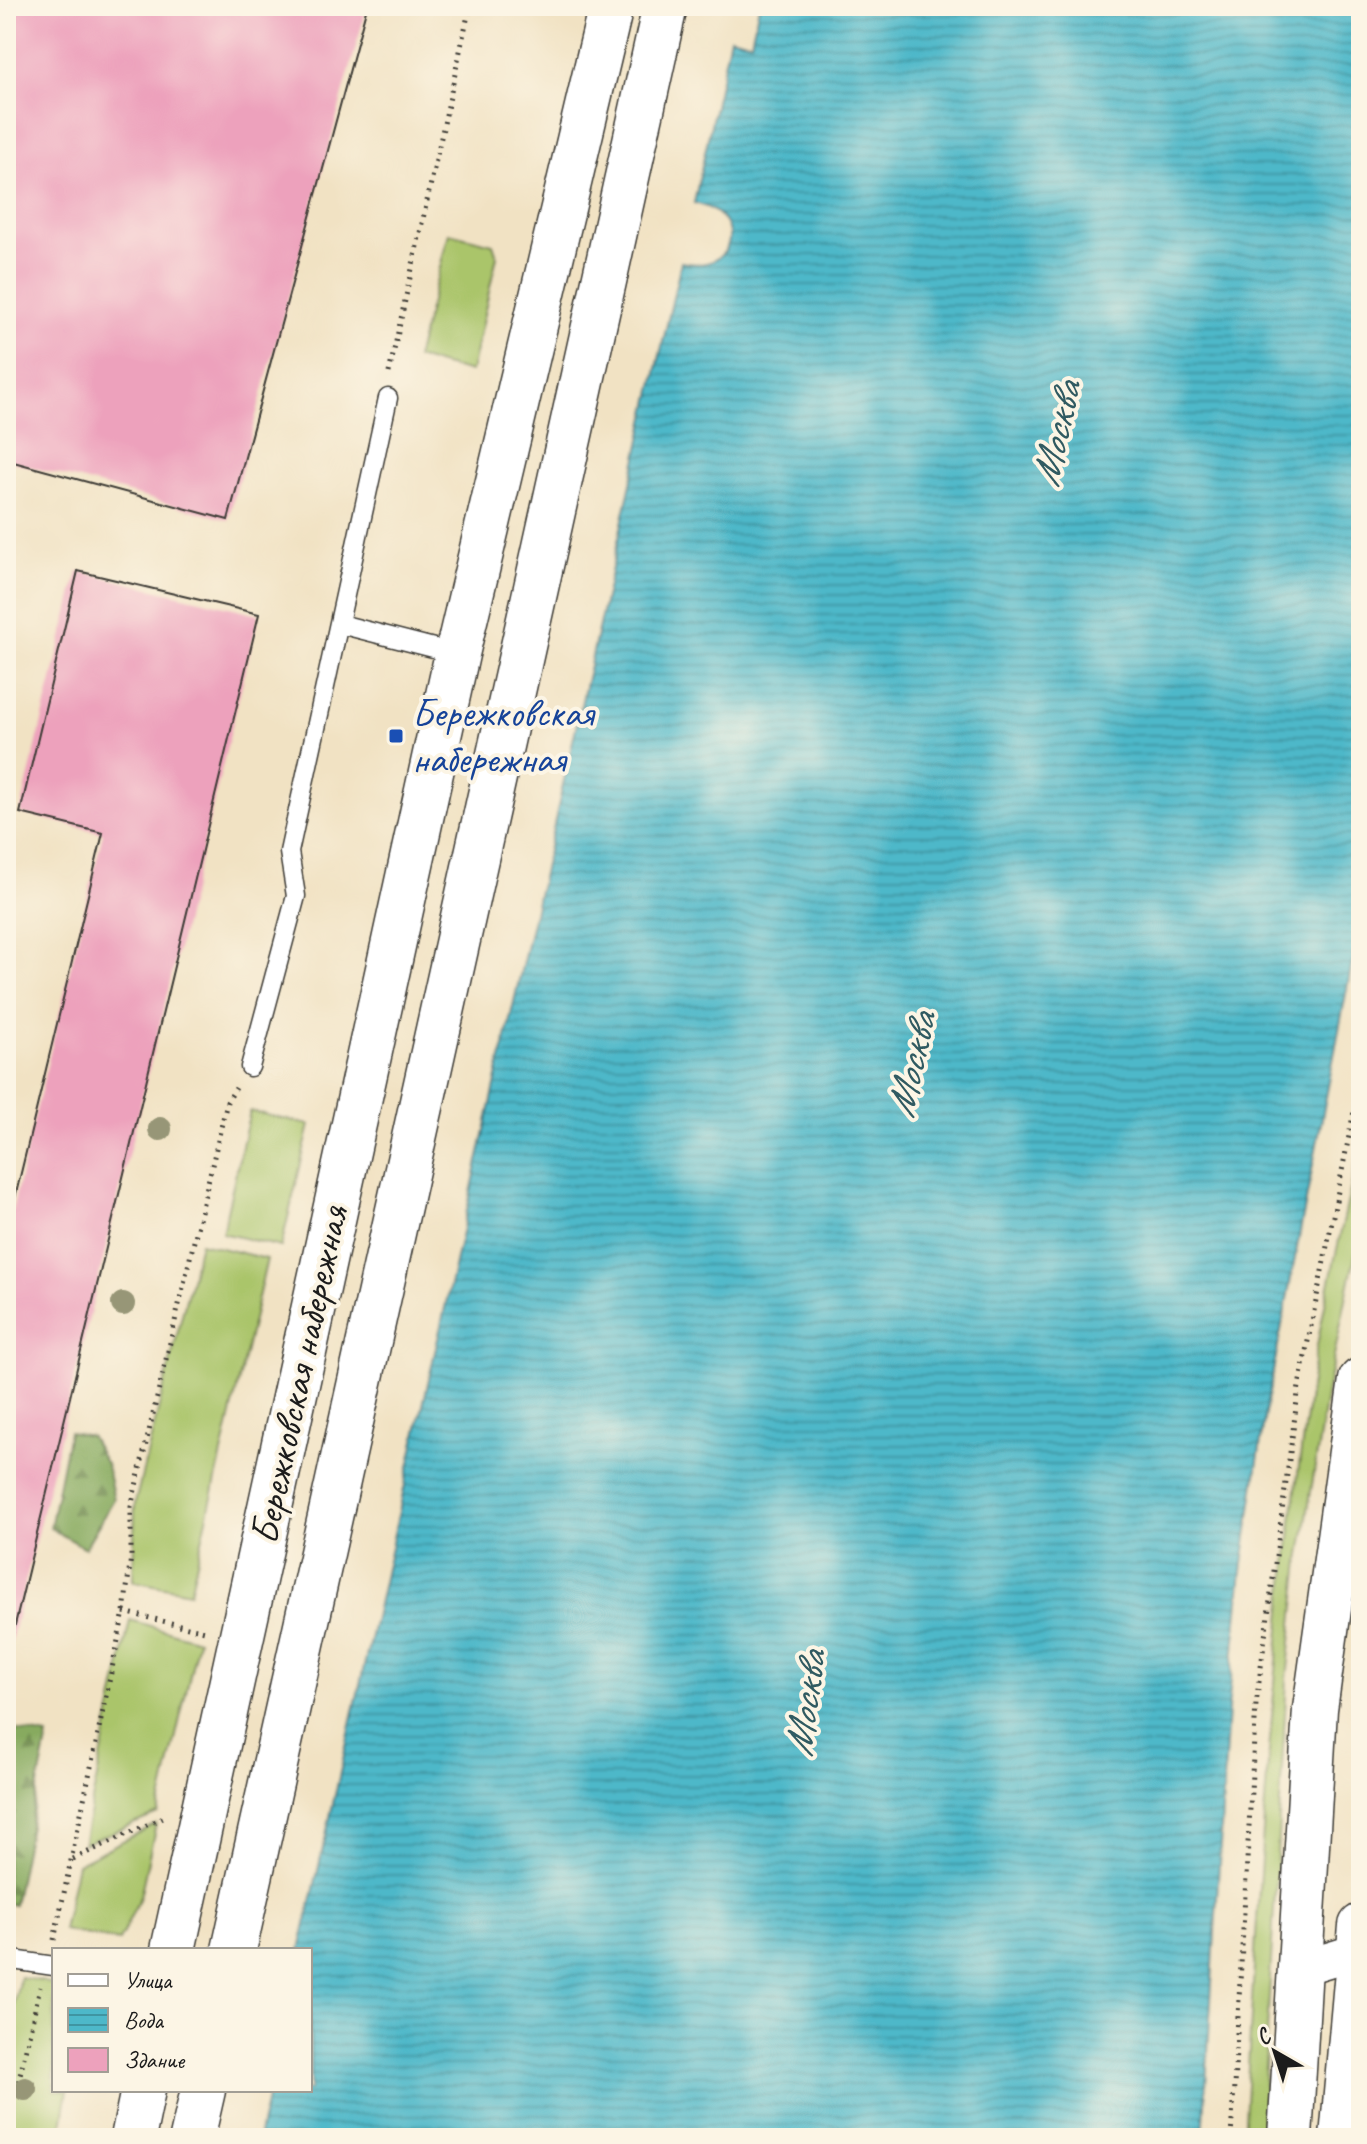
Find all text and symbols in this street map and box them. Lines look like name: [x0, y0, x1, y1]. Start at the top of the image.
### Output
water label: Москва: [1018, 373, 1095, 491]
place label: Бережковская набережная: [412, 688, 596, 784]
marker: Бережковская набережная: [387, 727, 405, 745]
water label: Москва: [873, 1004, 950, 1122]
street label: Бережковская набережная: [239, 1200, 360, 1549]
water label: Москва: [771, 1644, 839, 1760]
legend: [52, 1948, 312, 2092]
text: Улица: [124, 1965, 173, 1995]
text: Вода: [124, 2005, 164, 2035]
north arrow: [1235, 2012, 1315, 2092]
text: С: [1250, 2021, 1279, 2052]
text: Здание: [124, 2045, 186, 2075]

